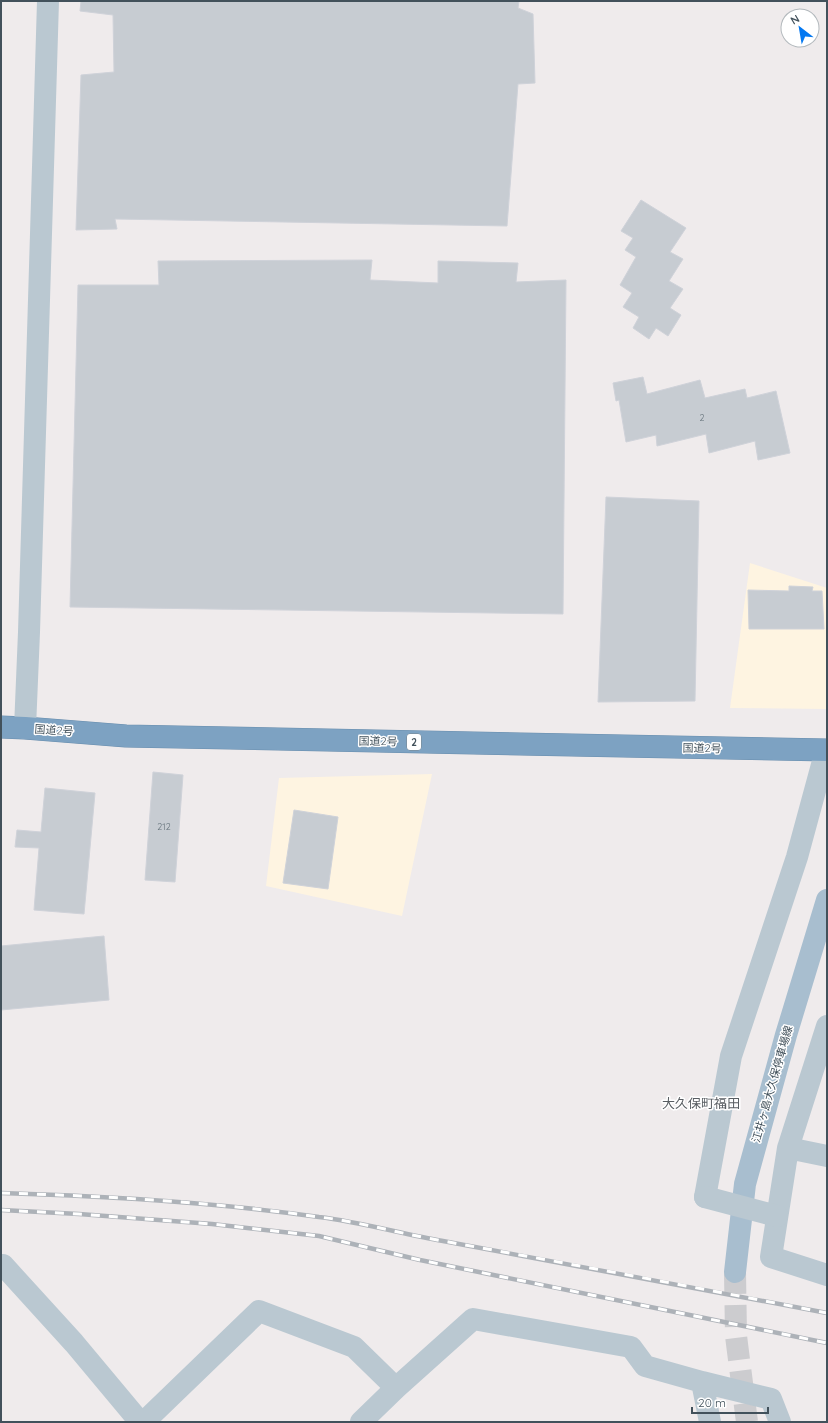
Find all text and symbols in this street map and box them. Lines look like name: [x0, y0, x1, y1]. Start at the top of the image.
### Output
north arrow: [780, 8, 820, 48]
text: N: [788, 11, 802, 28]
house number: 2: [700, 412, 705, 423]
street label: 国道2号: [34, 722, 74, 738]
street label: 国道2号: [358, 734, 398, 748]
road number: 2: [407, 734, 421, 750]
street label: 国道2号: [682, 741, 722, 755]
house number: 212: [157, 821, 171, 832]
street label: 江井ヶ島大久保停車場線: [749, 1024, 795, 1144]
district label: 大久保町福田: [662, 1095, 740, 1111]
scale bar: [692, 1389, 768, 1415]
text: 20 m: [698, 1395, 726, 1410]

